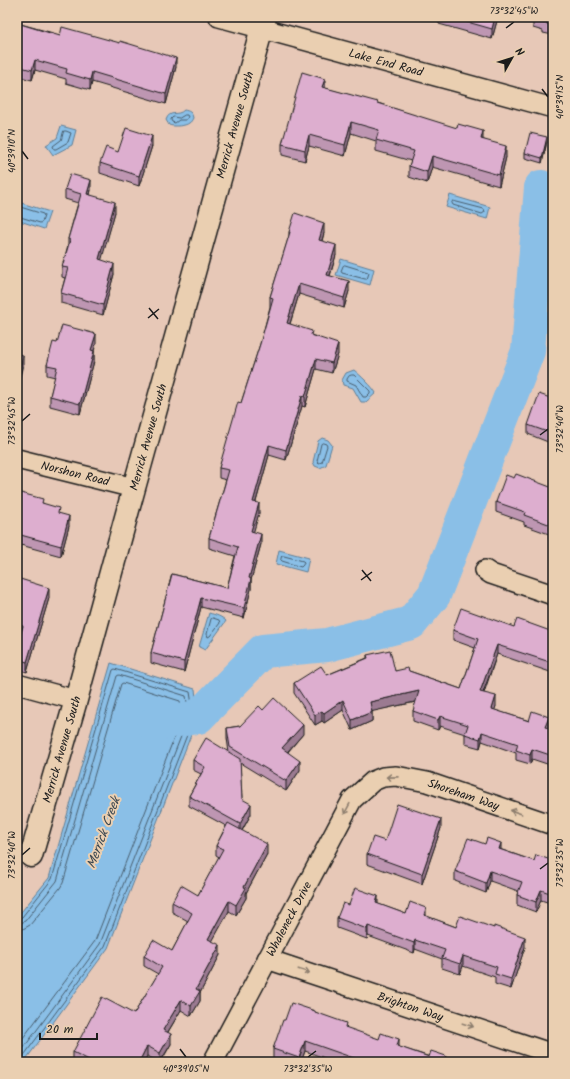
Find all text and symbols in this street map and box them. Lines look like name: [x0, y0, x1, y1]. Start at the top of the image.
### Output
text: 73°32'45"W: [490, 3, 539, 19]
north arrow: [492, 38, 532, 78]
street label: Lake End Road: [347, 43, 426, 82]
text: N: [510, 44, 528, 61]
street label: Merrick Avenue South: [211, 69, 259, 181]
text: 40°39'15"N: [552, 75, 568, 119]
text: 40°39'10"N: [4, 129, 20, 173]
street label: Merrick Avenue South: [124, 381, 172, 493]
text: 73°32'45"W: [4, 396, 20, 445]
text: 73°32'40"W: [552, 405, 568, 453]
street label: Norshon Road: [39, 456, 112, 491]
street label: Merrick Avenue South: [37, 694, 86, 805]
one-way arrow: [386, 773, 399, 780]
street label: Shoreham Way: [425, 773, 502, 816]
water label: Merrick Creek: [81, 792, 127, 872]
one-way arrow: [342, 803, 350, 815]
one-way arrow: [510, 808, 522, 816]
text: 73°32'40"W: [4, 831, 20, 879]
text: 73°32'35"W: [552, 838, 568, 887]
street label: Whaleneck Drive: [261, 877, 317, 960]
one-way arrow: [298, 968, 311, 975]
street label: Brighton Way: [375, 987, 446, 1027]
scale bar: [40, 1015, 97, 1041]
text: 20 m: [46, 1020, 74, 1039]
one-way arrow: [461, 1022, 474, 1029]
text: 40°39'05"N: [163, 1061, 209, 1077]
text: 73°32'35"W: [284, 1061, 333, 1077]

